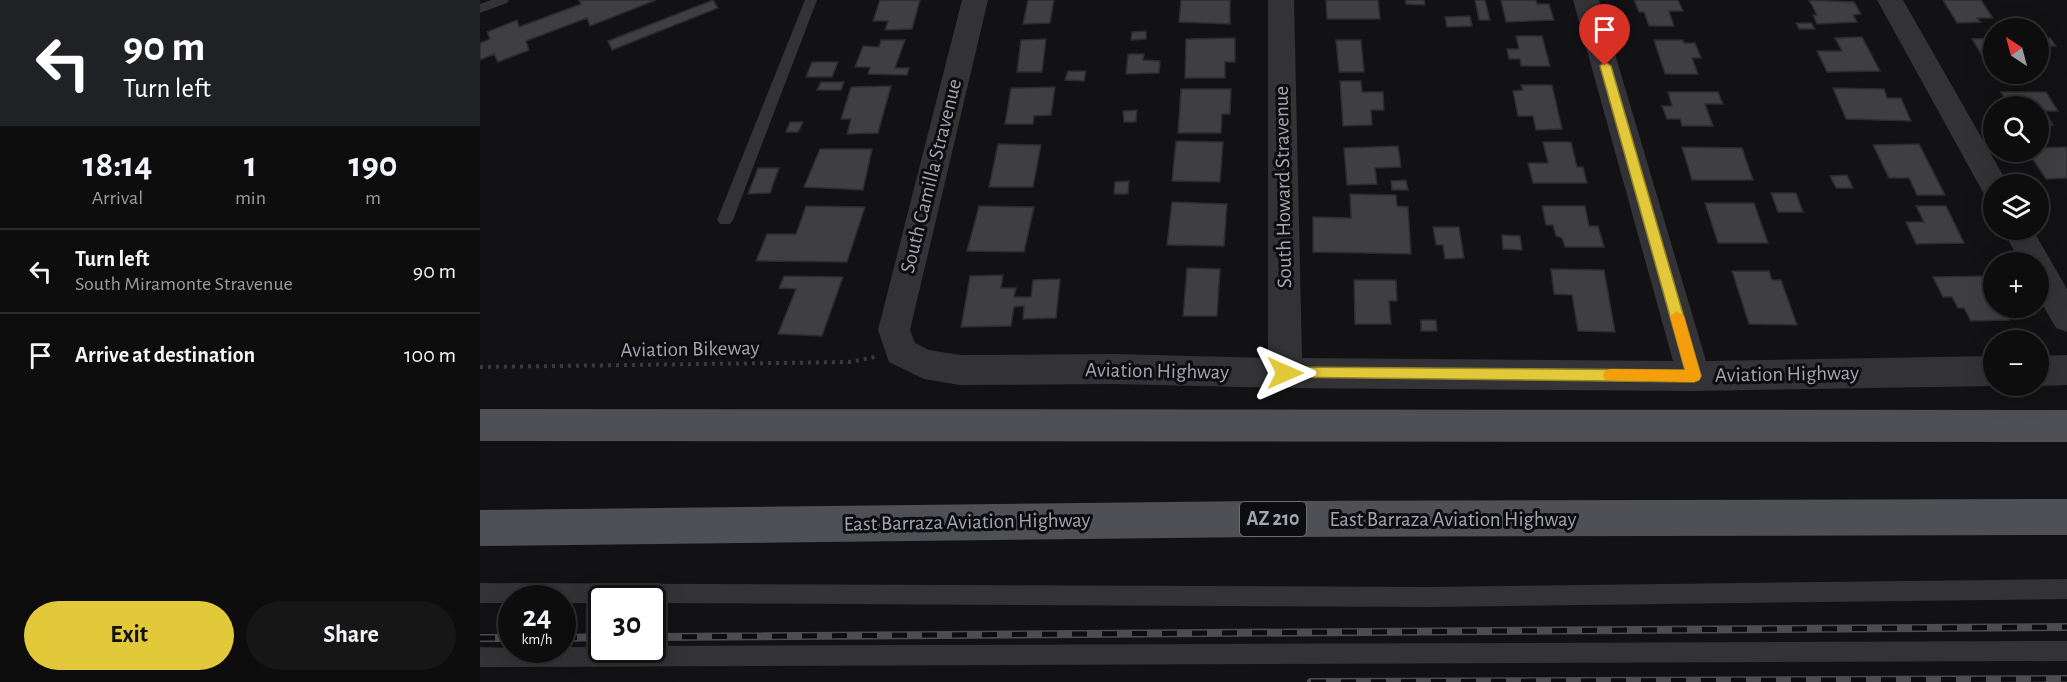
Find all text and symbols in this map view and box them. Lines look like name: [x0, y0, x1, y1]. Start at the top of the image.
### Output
pin: [1579, 4, 1630, 66]
icon: arrive: [1588, 13, 1621, 46]
north arrow: [1983, 18, 2049, 84]
map controls: [1983, 18, 2049, 396]
icon: left: [24, 24, 102, 102]
text: 90 m: [123, 26, 205, 68]
text: Turn left: [123, 75, 211, 102]
street label: South Camilla Stravenue: [897, 77, 965, 275]
street label: South Howard Stravenue: [1271, 86, 1295, 288]
button: search: [1983, 96, 2049, 162]
text: 18:14: [82, 147, 152, 183]
text: 1: [244, 147, 257, 183]
text: 190: [348, 147, 398, 183]
button: layers: [1983, 174, 2049, 240]
text: Arrival: [92, 188, 143, 208]
text: min: [235, 188, 266, 208]
text: m: [365, 188, 381, 208]
text: Turn left: [75, 248, 149, 270]
button: +: [1983, 252, 2049, 318]
icon: left: [24, 255, 57, 288]
text: 90 m: [413, 260, 456, 282]
text: South Miramonte Stravenue: [75, 274, 293, 294]
button: −: [1983, 330, 2049, 396]
street label: Aviation Bikeway: [620, 337, 760, 361]
icon: arrive: [24, 339, 57, 372]
position arrow: [1253, 341, 1317, 405]
text: Arrive at destination: [75, 344, 255, 366]
text: 100 m: [404, 344, 456, 366]
street label: Aviation Highway: [1085, 359, 1229, 383]
street label: Aviation Highway: [1715, 362, 1859, 386]
road number: AZ 210: [1240, 502, 1306, 536]
street label: East Barraza Aviation Highway: [843, 509, 1091, 535]
street label: East Barraza Aviation Highway: [1330, 509, 1577, 530]
speed limit sign: 30: [588, 585, 666, 663]
button: Exit: [24, 601, 234, 670]
button: Share: [246, 601, 456, 670]
text: 24: [522, 602, 552, 632]
text: km/h: [522, 632, 552, 647]

